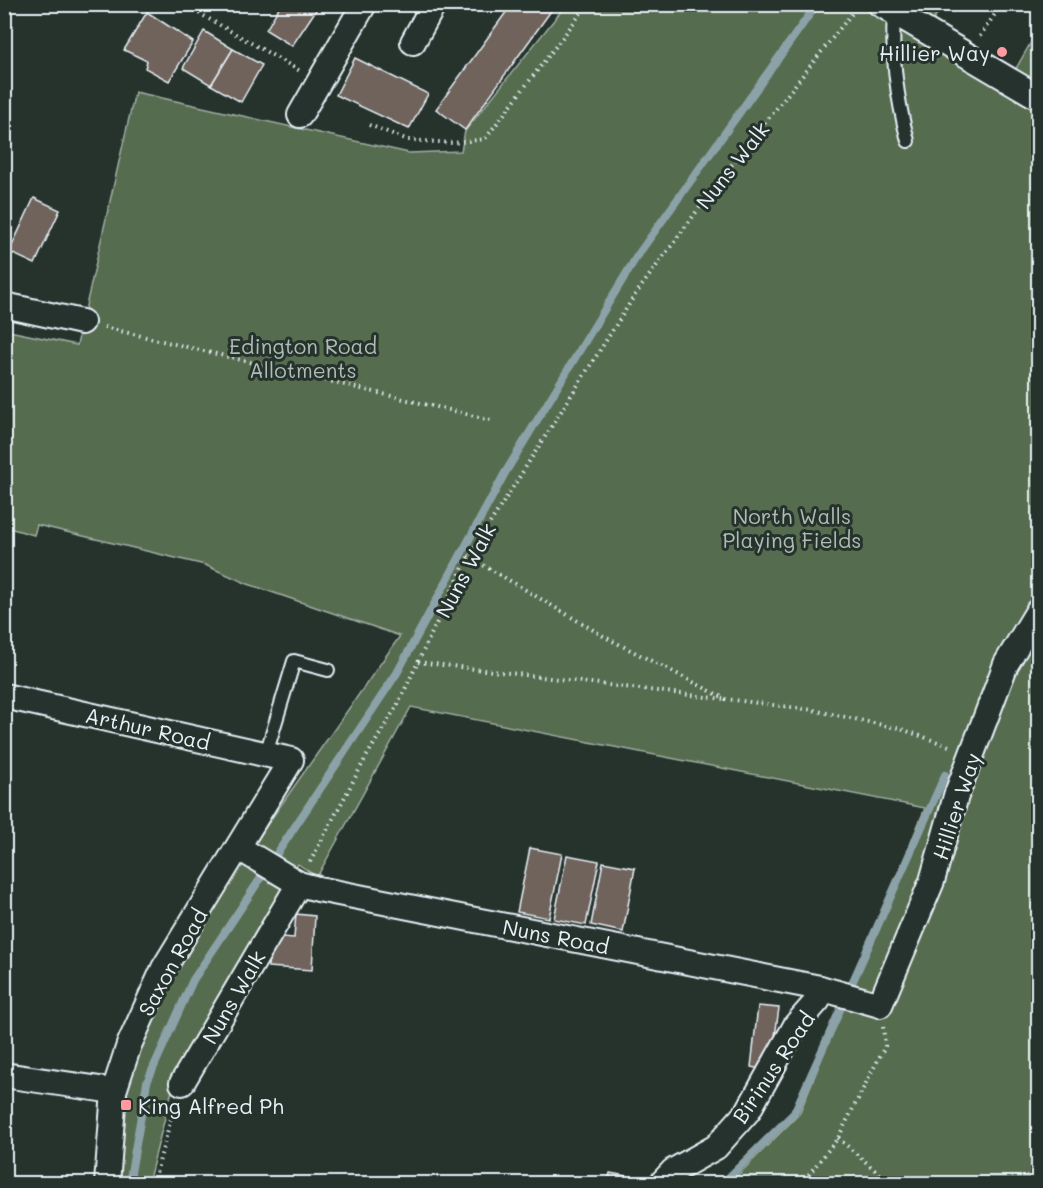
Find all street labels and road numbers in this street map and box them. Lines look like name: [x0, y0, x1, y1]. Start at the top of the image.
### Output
street label: Nuns Walk: [690, 116, 774, 214]
street label: Nuns Walk: [429, 518, 501, 622]
street label: Arthur Road: [83, 701, 213, 755]
street label: Hillier Way: [926, 749, 986, 863]
street label: Saxon Road: [131, 904, 213, 1020]
street label: Nuns Road: [500, 912, 612, 960]
street label: Nuns Walk: [195, 945, 271, 1049]
street label: Birinus Road: [726, 1006, 820, 1128]

